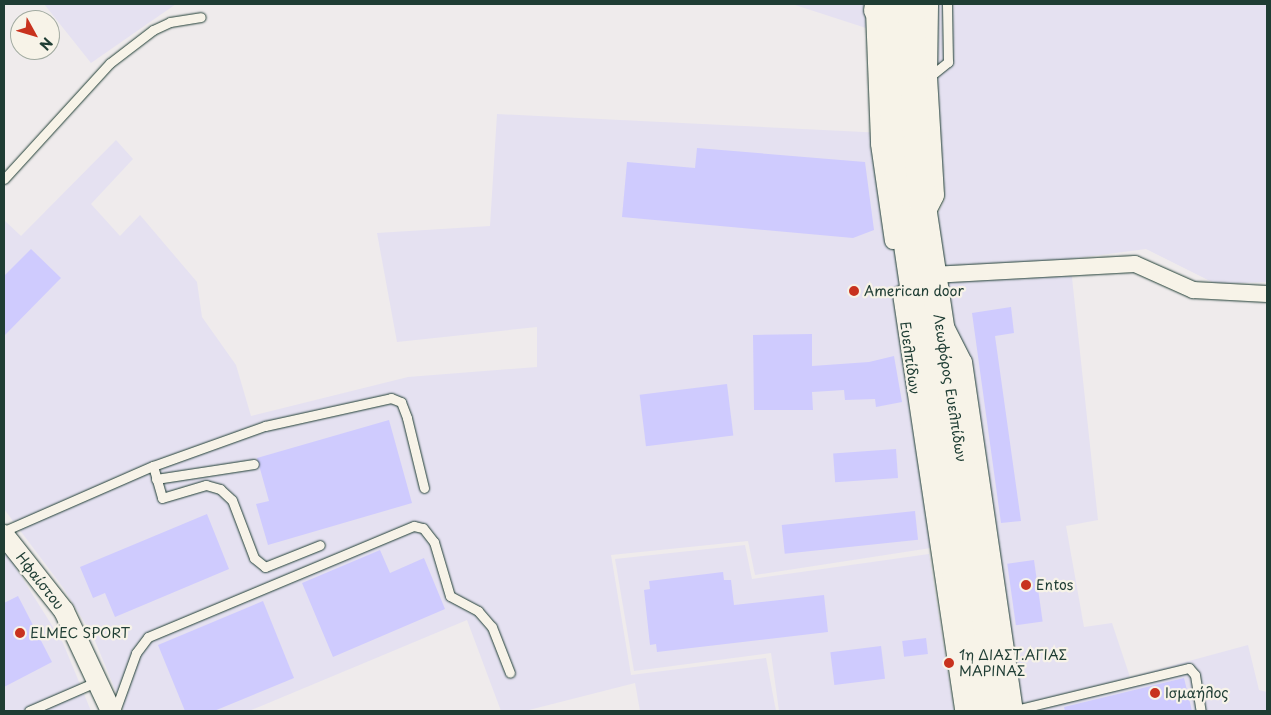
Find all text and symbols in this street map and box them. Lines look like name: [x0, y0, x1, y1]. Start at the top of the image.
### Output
north arrow: [10, 10, 60, 60]
text: N: [35, 33, 58, 55]
place label: American door: [864, 283, 964, 299]
marker: American door: [848, 285, 860, 297]
street label: Λεωφόρος Ευελπίδων: [930, 313, 970, 463]
street label: Ευελπίδων: [897, 320, 923, 396]
street label: Ηφαίστου: [12, 549, 68, 613]
place label: Entos: [1036, 577, 1073, 593]
marker: Entos: [1020, 579, 1032, 591]
place label: ELMEC SPORT: [30, 625, 131, 641]
marker: ELMEC SPORT: [14, 627, 26, 639]
place label: 1η ΔΙΑΣΤ.ΑΓΙΑΣ ΜΑΡΙΝΑΣ: [959, 647, 1068, 680]
marker: 1η ΔΙΑΣΤ.ΑΓΙΑΣ ΜΑΡΙΝΑΣ: [943, 657, 955, 669]
place label: Ισμαήλος: [1165, 685, 1229, 701]
marker: Ισμαήλος: [1149, 687, 1161, 699]

